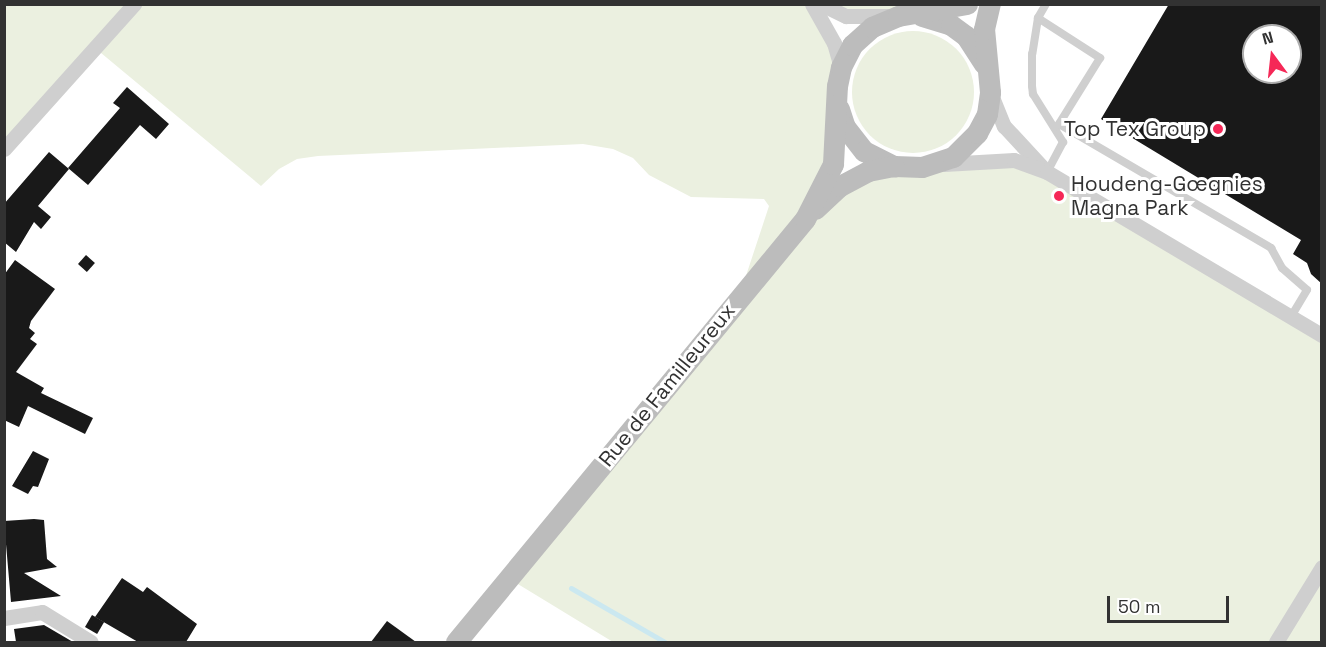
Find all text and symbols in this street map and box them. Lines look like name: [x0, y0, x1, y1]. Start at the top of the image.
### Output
north arrow: [1242, 24, 1302, 84]
text: N: [1260, 27, 1276, 50]
place label: Top Tex Group: [1063, 116, 1206, 142]
marker: Top Tex Group: [1211, 122, 1225, 136]
place label: Houdeng-Gœgnies Magna Park: [1071, 171, 1263, 221]
marker: Houdeng-Gœgnies Magna Park: [1052, 189, 1066, 203]
street label: Rue de Familleureux: [593, 298, 741, 472]
scale bar: [1110, 584, 1232, 622]
text: 50 m: [1118, 595, 1160, 618]

